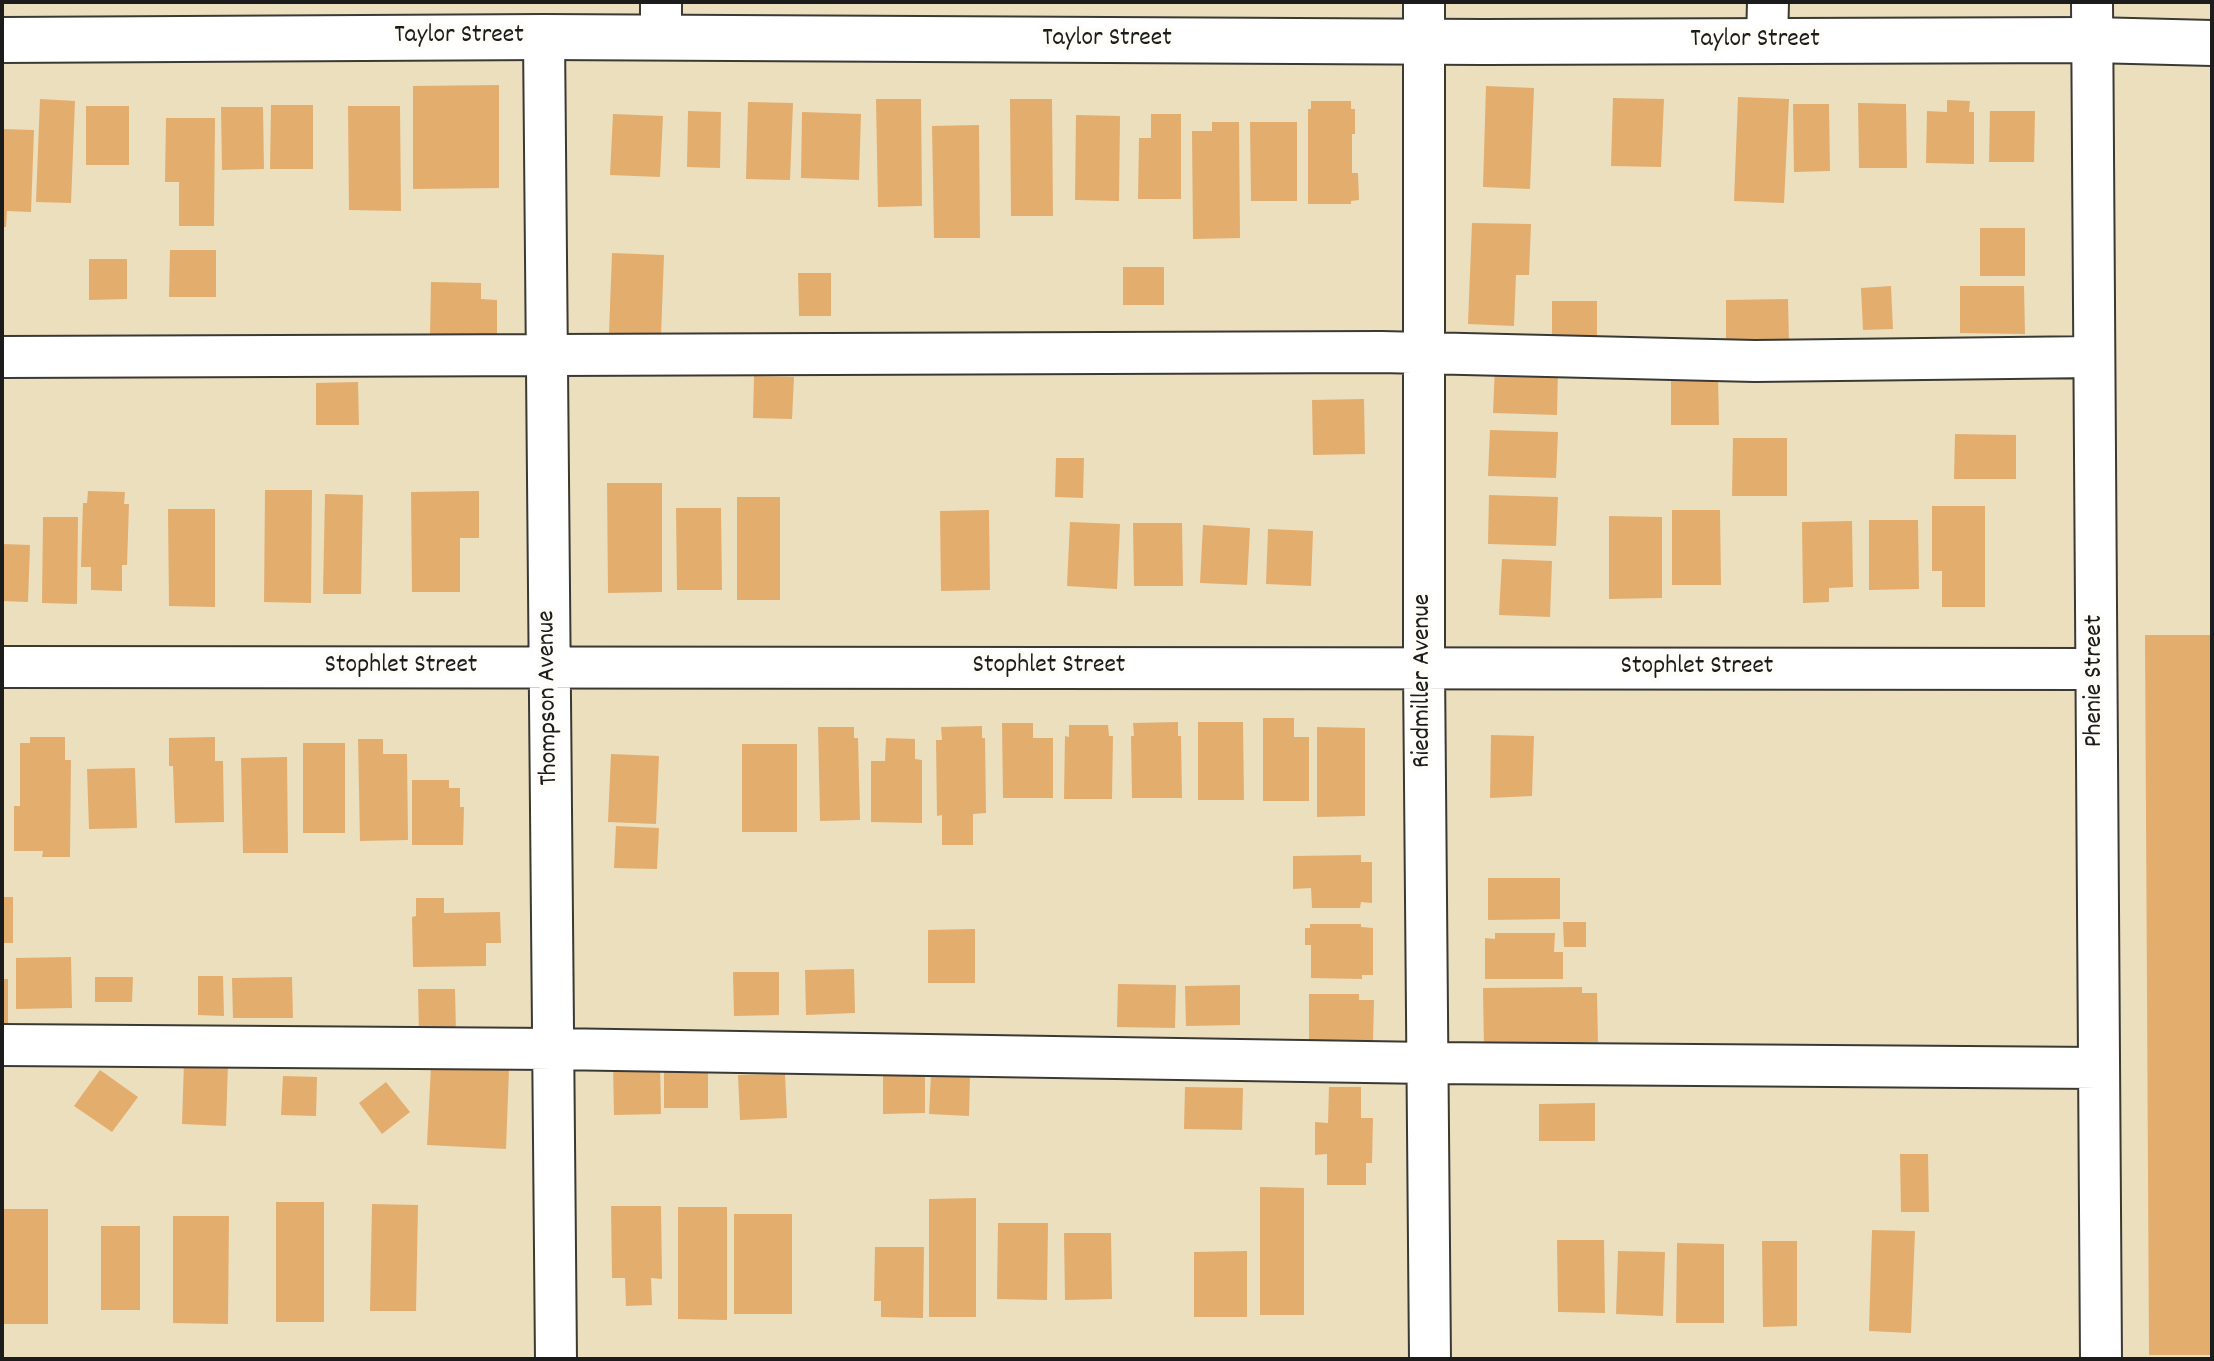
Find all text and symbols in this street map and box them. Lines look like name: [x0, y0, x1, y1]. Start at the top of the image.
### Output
street label: Taylor Street: [394, 21, 524, 53]
street label: Taylor Street: [1042, 24, 1172, 56]
street label: Taylor Street: [1690, 25, 1820, 57]
street label: Riedmiller Avenue: [1408, 594, 1440, 768]
street label: Thompson Avenue: [533, 610, 567, 786]
street label: Phenie Street: [2080, 615, 2112, 747]
street label: Stophlet Street: [325, 651, 477, 683]
street label: Stophlet Street: [973, 651, 1125, 683]
street label: Stophlet Street: [1621, 652, 1773, 684]

